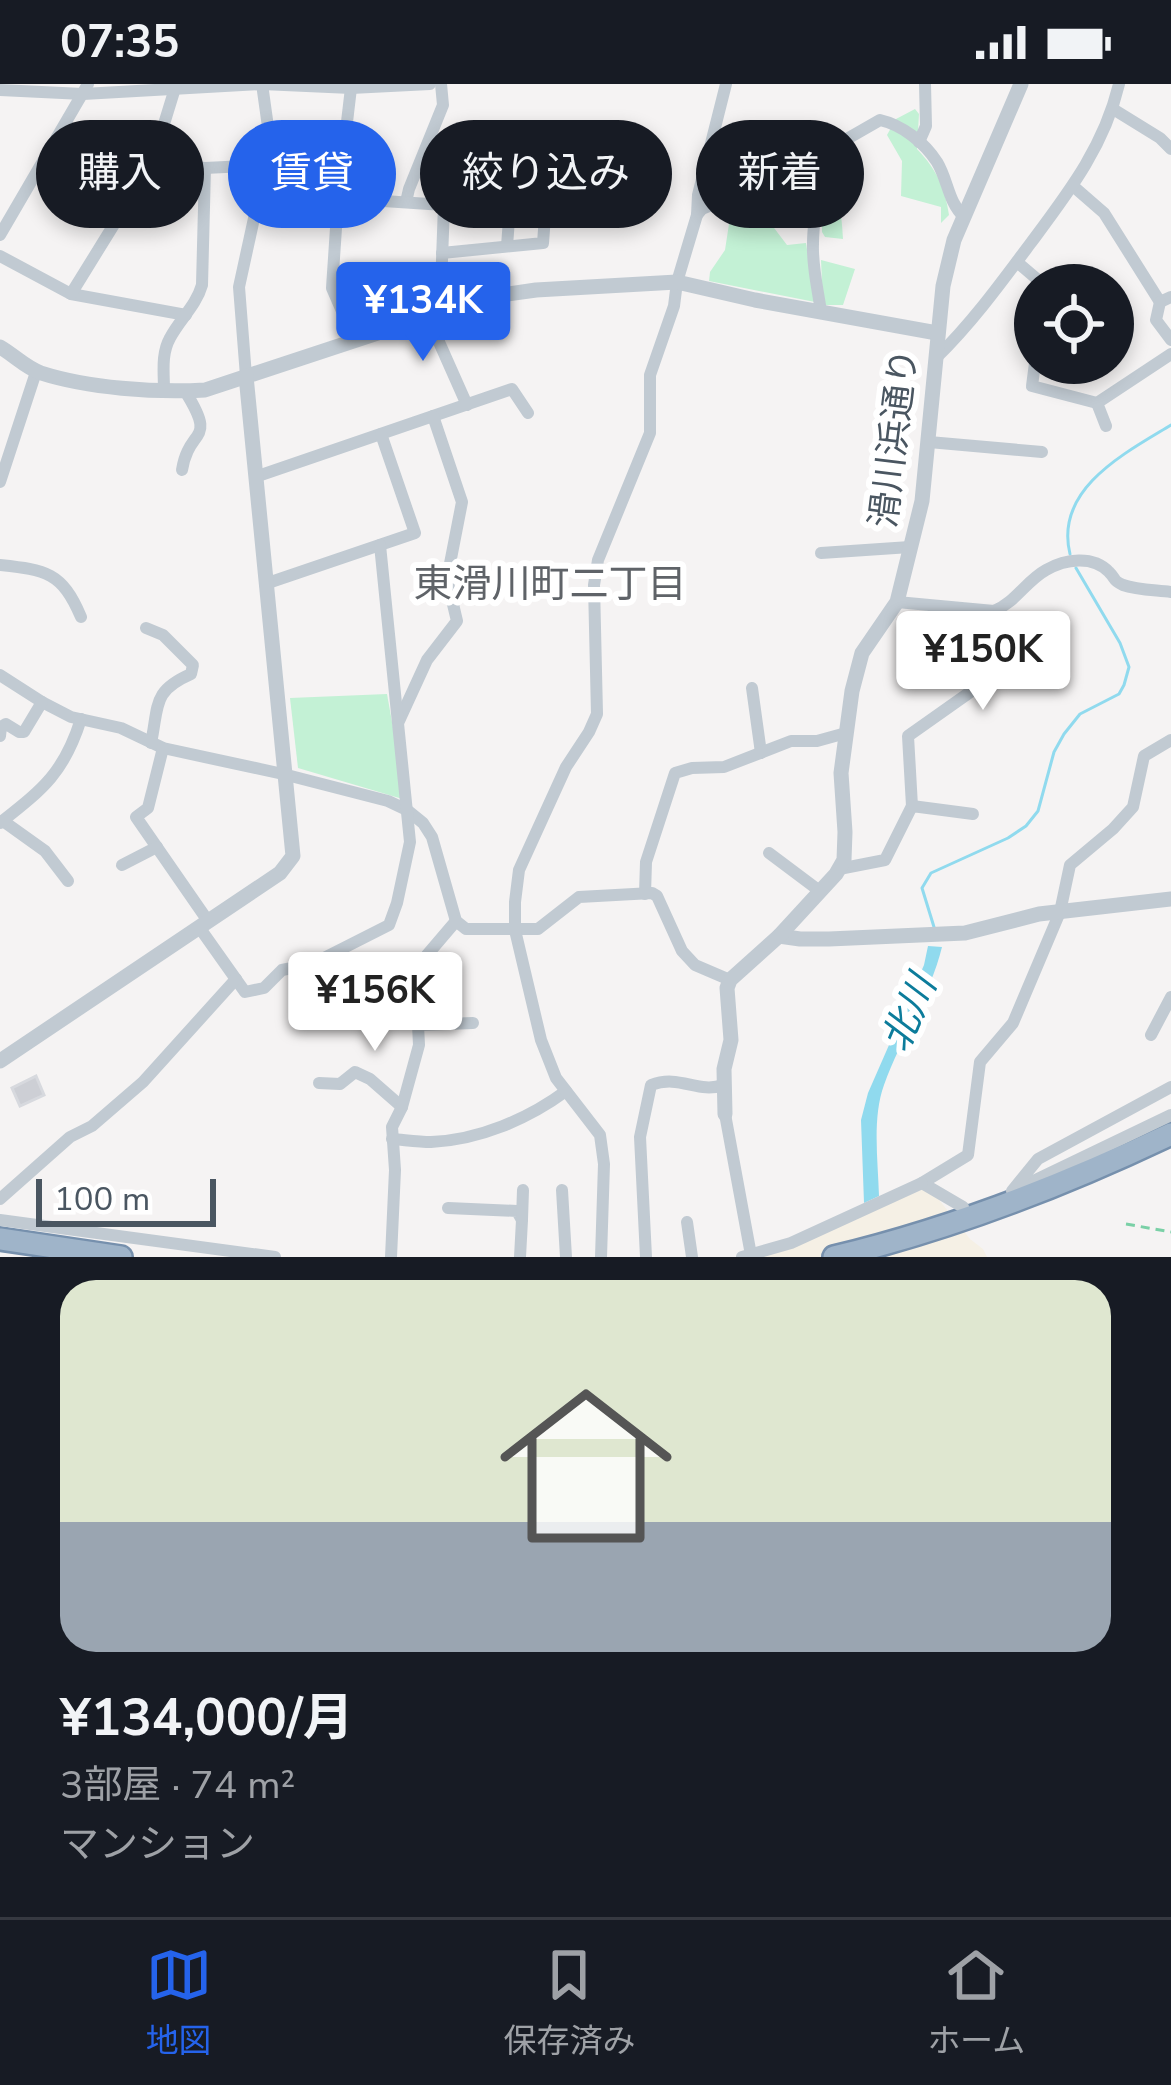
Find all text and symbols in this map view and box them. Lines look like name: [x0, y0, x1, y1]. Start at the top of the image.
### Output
text: 07:35: [60, 12, 179, 73]
chip: 購入: [36, 120, 204, 228]
chip: 賃貸: [228, 120, 396, 228]
chip: 絞り込み: [420, 120, 672, 228]
chip: 新着: [696, 120, 864, 228]
pin: ¥134K: [339, 262, 507, 364]
map controls: [1014, 264, 1134, 384]
button: locate: [1014, 264, 1134, 384]
text: ¥134K: [363, 274, 483, 327]
street label: 滑川浜通り: [859, 346, 930, 531]
district label: 東滑川町二丁目: [413, 558, 687, 611]
pin: ¥150K: [899, 611, 1067, 713]
text: ¥150K: [923, 623, 1043, 676]
pin: ¥156K: [291, 952, 459, 1054]
text: ¥156K: [315, 964, 435, 1017]
water label: 北川: [870, 964, 951, 1060]
scale bar: [36, 1173, 216, 1226]
text: 100 m: [54, 1177, 150, 1222]
icon: home: [478, 1358, 694, 1574]
text: ¥134,000/月: [60, 1683, 354, 1753]
text: 3部屋 · 74 m²: [60, 1759, 295, 1812]
text: マンション: [60, 1818, 255, 1871]
tab: 地図: [146, 1942, 212, 2064]
tab: 保存済み: [503, 1942, 635, 2064]
tab: ホーム: [927, 1942, 1025, 2064]

